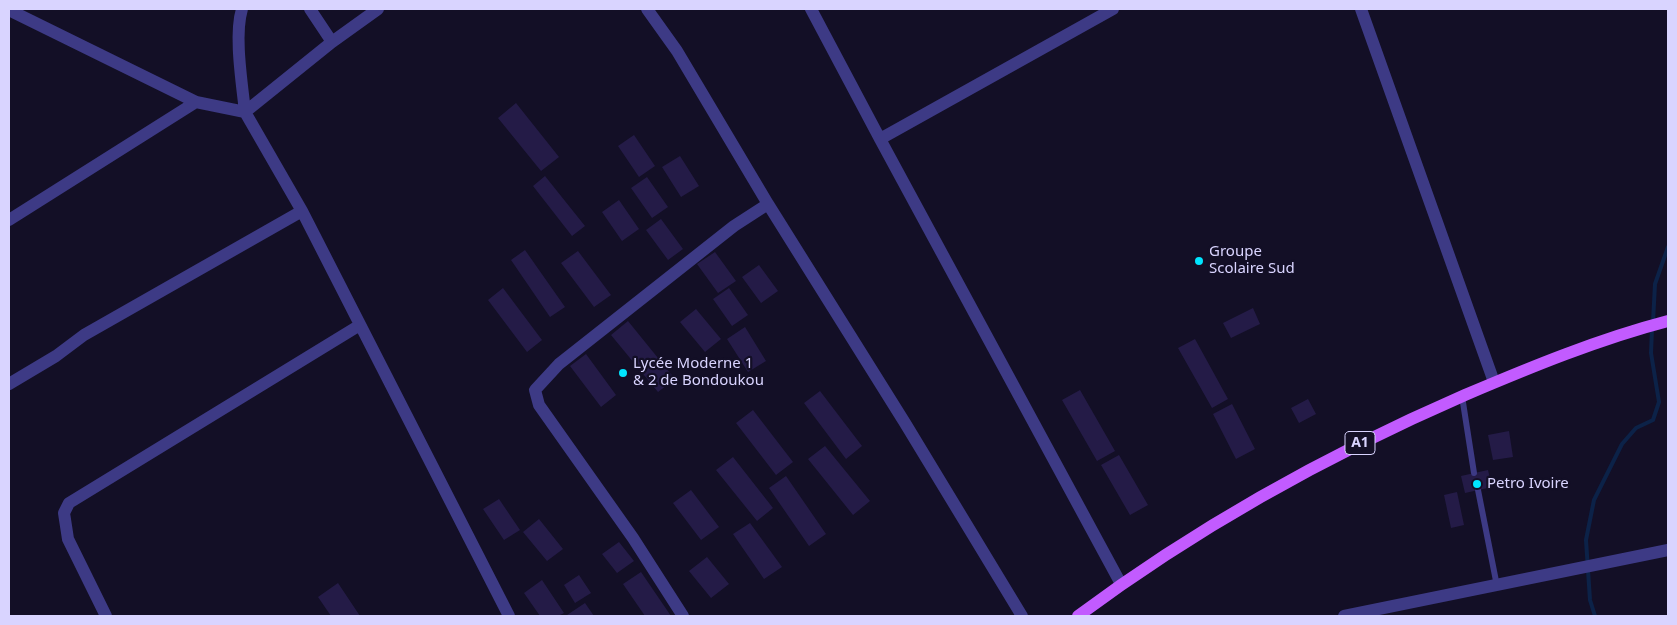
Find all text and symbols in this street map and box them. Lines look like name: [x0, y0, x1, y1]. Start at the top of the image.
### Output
place label: Groupe Scolaire Sud: [1209, 243, 1295, 278]
marker: Groupe Scolaire Sud: [1193, 255, 1205, 267]
place label: Lycée Moderne 1 & 2 de Bondoukou: [633, 355, 764, 390]
marker: Lycée Moderne 1 & 2 de Bondoukou: [617, 367, 629, 379]
road number: A1: [1345, 432, 1375, 454]
place label: Petro Ivoire: [1487, 475, 1569, 493]
marker: Petro Ivoire: [1471, 478, 1483, 490]

